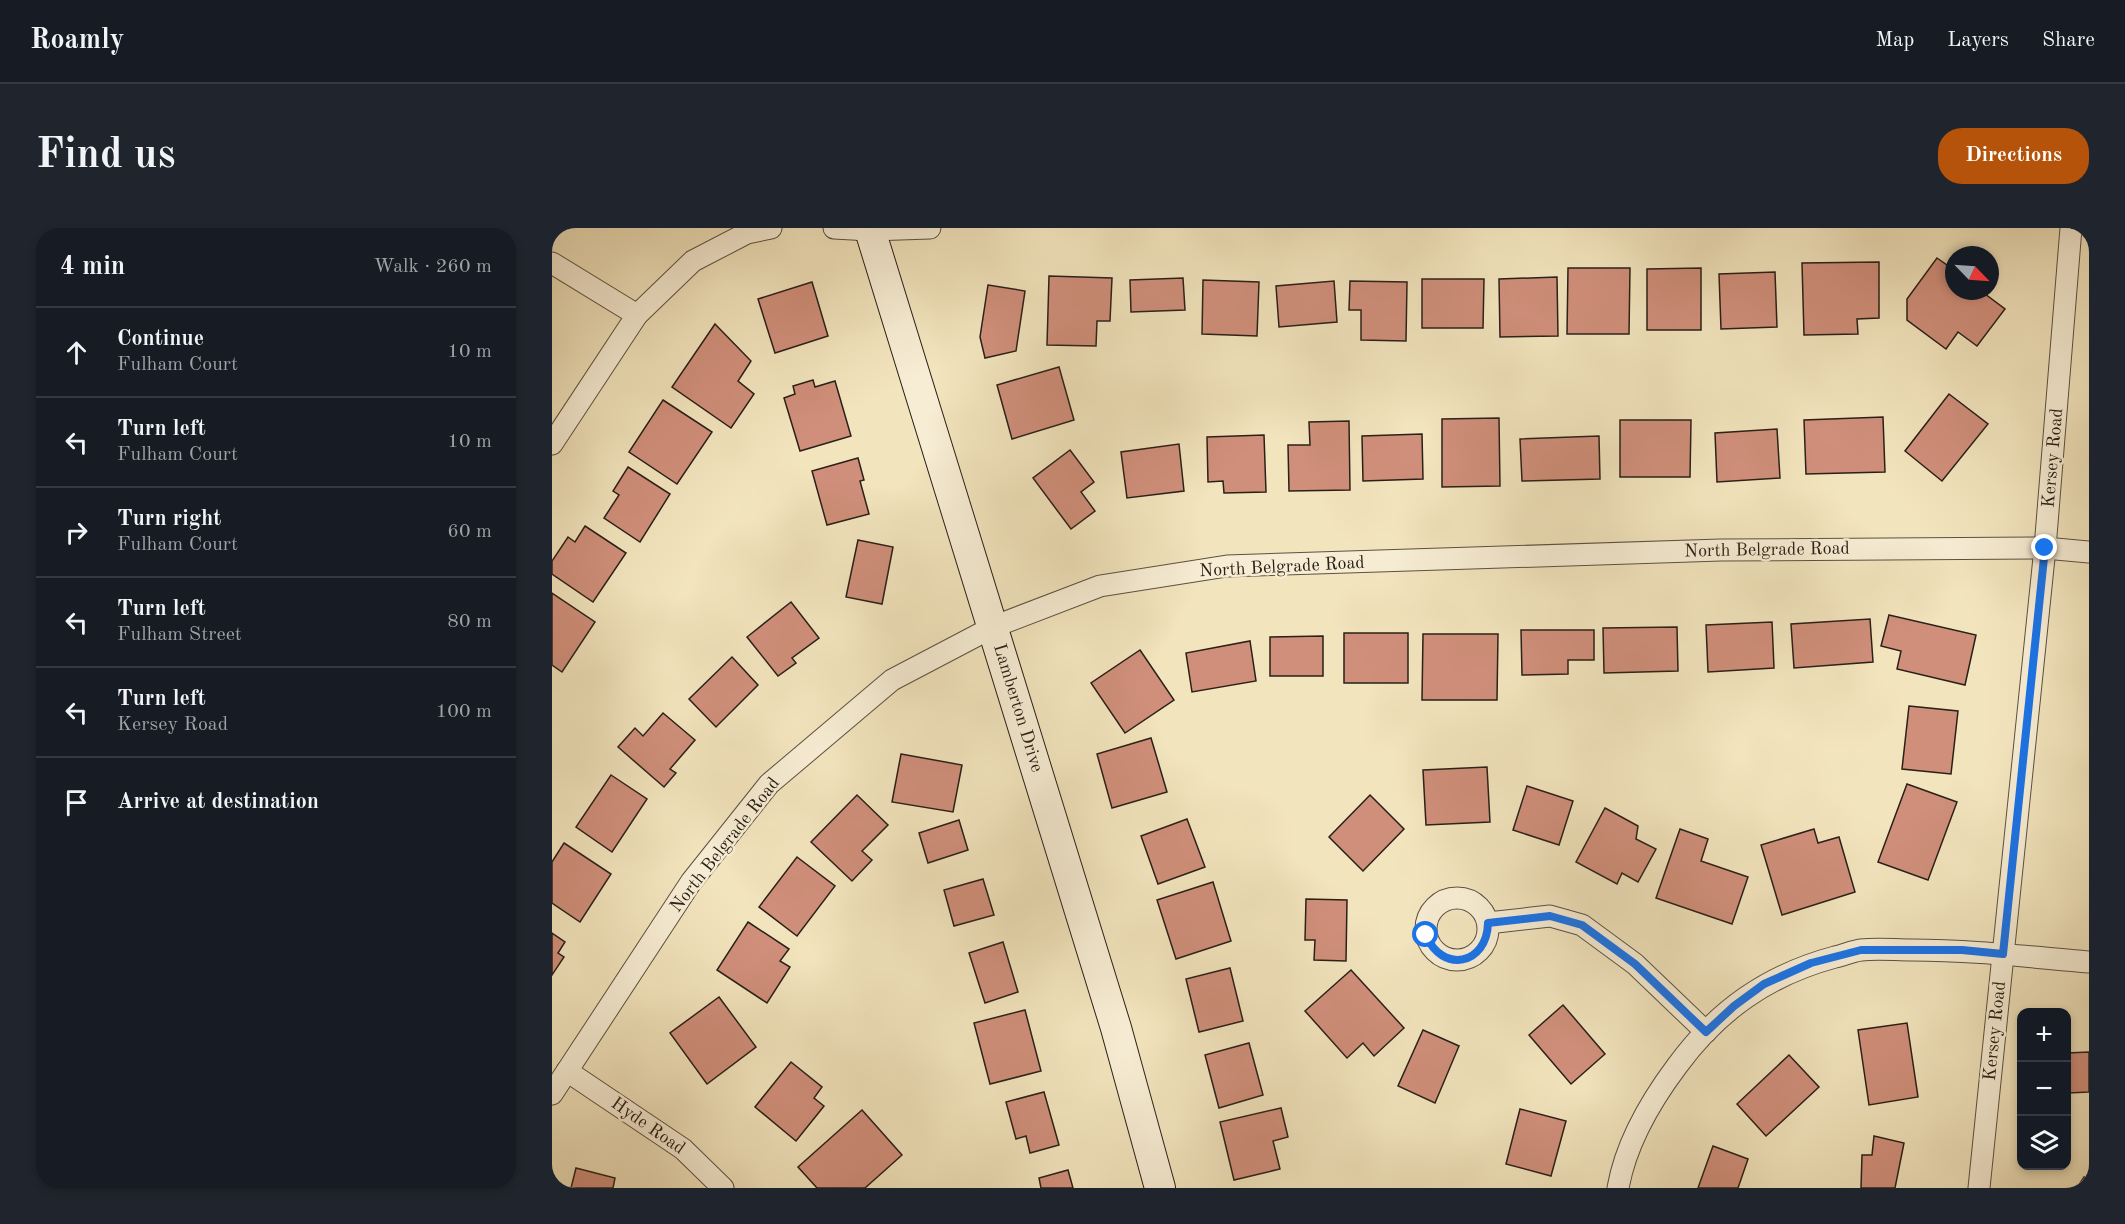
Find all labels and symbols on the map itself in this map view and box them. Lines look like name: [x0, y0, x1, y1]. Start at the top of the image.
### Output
north arrow: [1945, 246, 1999, 300]
street label: Kersey Road: [2040, 407, 2066, 509]
route end: [2031, 534, 2057, 560]
street label: North Belgrade Road: [1684, 540, 1850, 560]
street label: North Belgrade Road: [1199, 554, 1365, 580]
street label: Lamberton Drive: [990, 642, 1046, 774]
street label: North Belgrade Road: [667, 774, 783, 916]
route start: [1412, 921, 1438, 947]
street label: Kersey Road: [1981, 980, 2009, 1082]
street label: Hyde Road: [608, 1094, 688, 1158]

